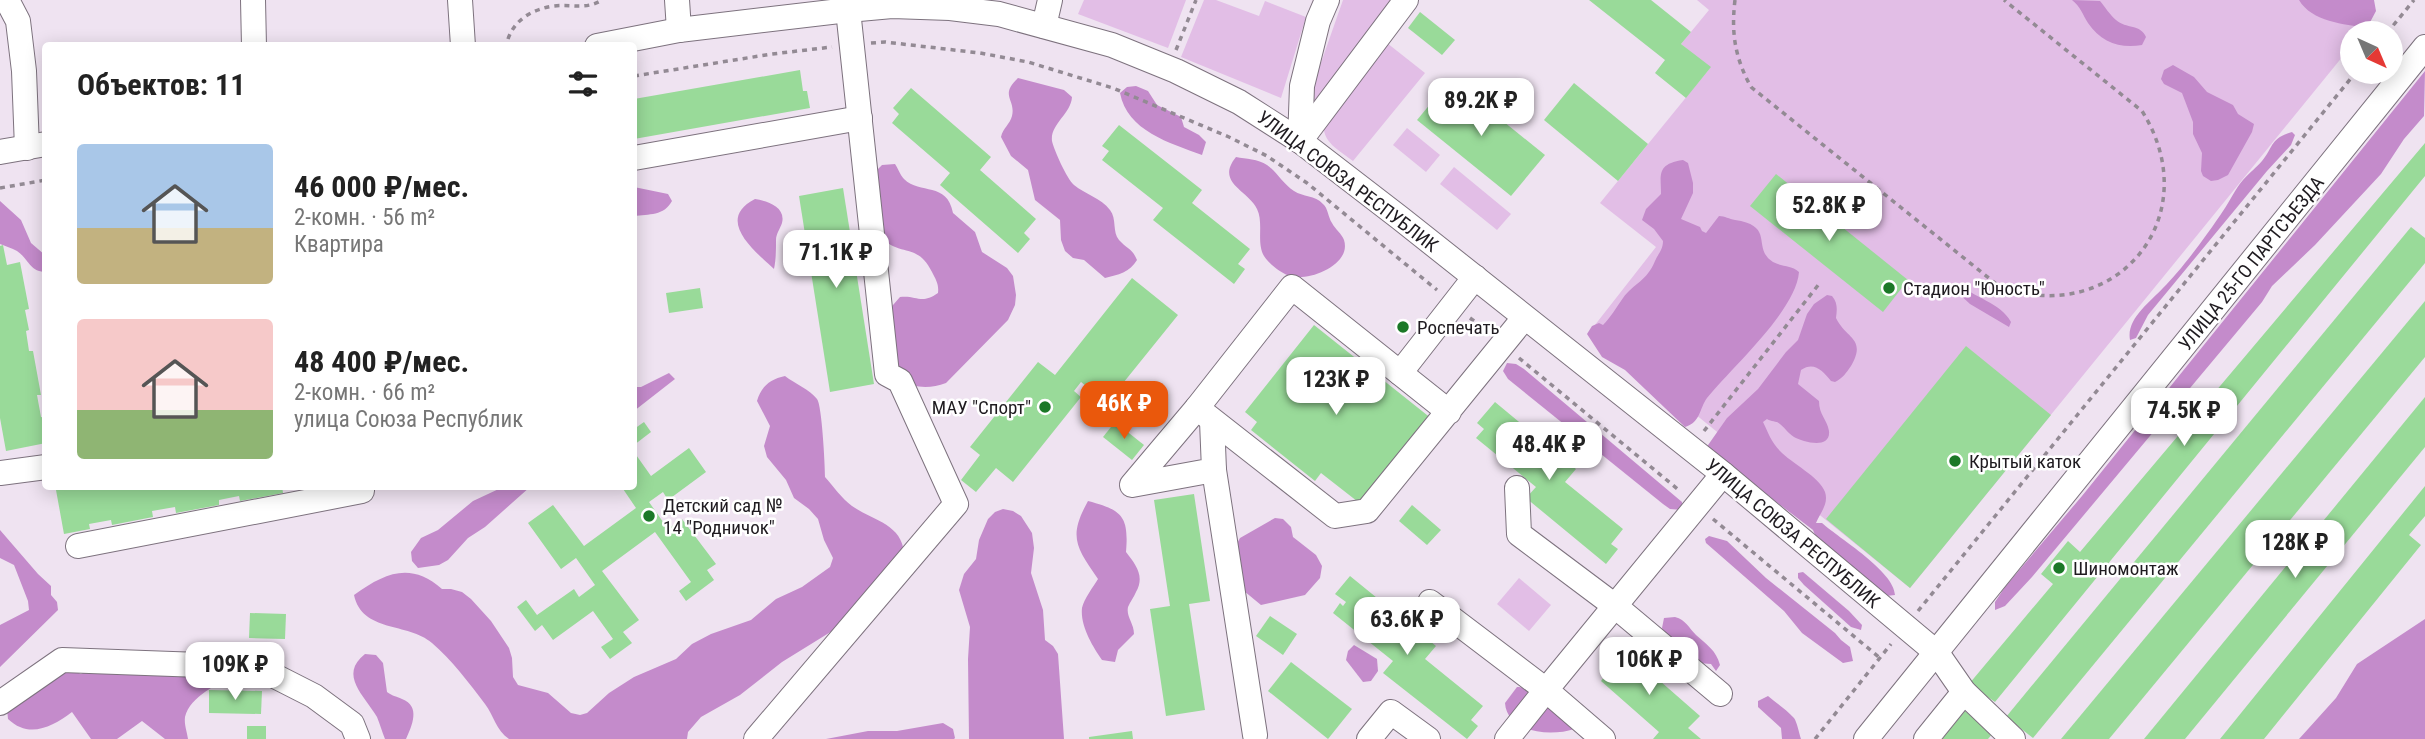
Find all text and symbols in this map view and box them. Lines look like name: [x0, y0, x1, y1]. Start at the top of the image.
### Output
north arrow: [2340, 21, 2403, 84]
map controls: [2340, 21, 2403, 84]
icon: filters: [564, 65, 602, 103]
text: Объектов: 11: [77, 67, 245, 102]
pin: 89.2K ₽: [1416, 78, 1546, 138]
text: 89.2K ₽: [1444, 87, 1518, 114]
street label: УЛИЦА СОЮЗА РЕСПУБЛИК: [1253, 106, 1443, 257]
text: 46 000 ₽/мес.: [294, 169, 469, 204]
street label: УЛИЦА 25-ГО ПАРТСЪЕЗДА: [2174, 171, 2329, 355]
icon: home: [133, 172, 217, 256]
pin: 52.8K ₽: [1764, 184, 1894, 243]
text: 52.8K ₽: [1792, 192, 1866, 219]
text: 2-комн. · 56 m²: [294, 204, 435, 231]
pin: 71.1K ₽: [771, 230, 901, 290]
text: Квартира: [294, 231, 384, 258]
text: 71.1K ₽: [799, 239, 873, 266]
place label: Стадион "Юность": [1903, 277, 2045, 300]
marker: Стадион "Юность": [1881, 280, 1897, 296]
place label: Роспечать: [1417, 316, 1500, 339]
marker: Роспечать: [1395, 319, 1411, 335]
text: 48 400 ₽/мес.: [294, 344, 469, 379]
icon: home: [133, 347, 217, 431]
pin: 123K ₽: [1279, 358, 1393, 417]
text: 123K ₽: [1302, 366, 1370, 393]
text: 2-комн. · 66 m²: [294, 379, 435, 406]
pin: 46K ₽: [1075, 382, 1173, 441]
pin: 74.5K ₽: [2119, 388, 2249, 448]
text: 46K ₽: [1096, 390, 1152, 417]
place label: МАУ "Спорт": [932, 396, 1031, 419]
text: 74.5K ₽: [2147, 397, 2221, 424]
marker: МАУ "Спорт": [1037, 399, 1053, 415]
text: улица Союза Республик: [294, 406, 523, 433]
pin: 48.4K ₽: [1484, 422, 1614, 482]
text: 48.4K ₽: [1512, 431, 1586, 458]
place label: Крытый каток: [1969, 450, 2081, 473]
marker: Крытый каток: [1947, 453, 1963, 469]
street label: УЛИЦА СОЮЗА РЕСПУБЛИК: [1701, 454, 1885, 613]
place label: Детский сад № 14 "Родничок": [663, 494, 783, 539]
marker: Детский сад № 14 "Родничок": [641, 508, 657, 524]
pin: 128K ₽: [2238, 520, 2352, 580]
text: 128K ₽: [2261, 529, 2329, 556]
place label: Шиномонтаж: [2073, 557, 2179, 580]
marker: Шиномонтаж: [2051, 560, 2067, 576]
pin: 63.6K ₽: [1342, 598, 1472, 657]
text: 63.6K ₽: [1370, 606, 1444, 633]
pin: 106K ₽: [1592, 638, 1706, 697]
pin: 109K ₽: [178, 642, 292, 702]
text: 106K ₽: [1615, 646, 1683, 673]
text: 109K ₽: [201, 651, 269, 678]

